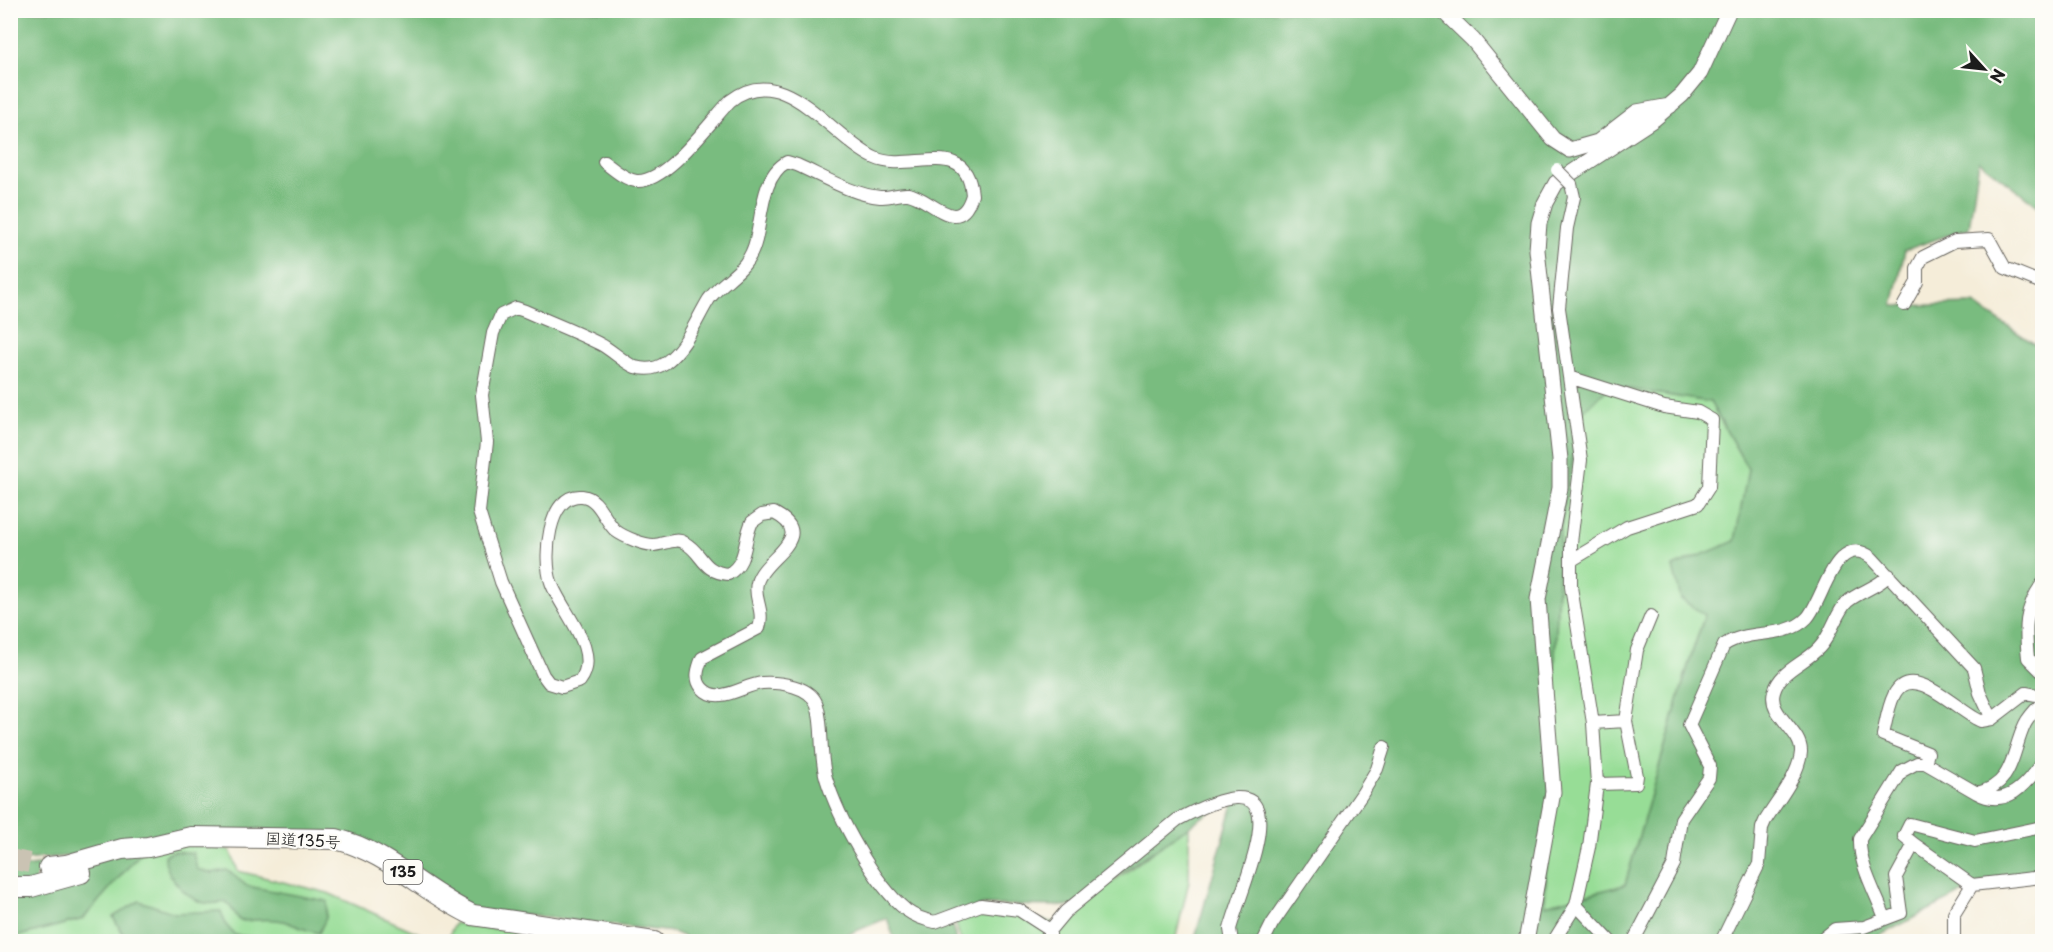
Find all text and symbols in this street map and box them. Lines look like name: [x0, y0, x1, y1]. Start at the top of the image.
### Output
north arrow: [1954, 39, 2014, 99]
text: N: [1985, 65, 2012, 87]
street label: 国道135号: [265, 825, 341, 853]
road number: 135: [384, 860, 422, 884]

